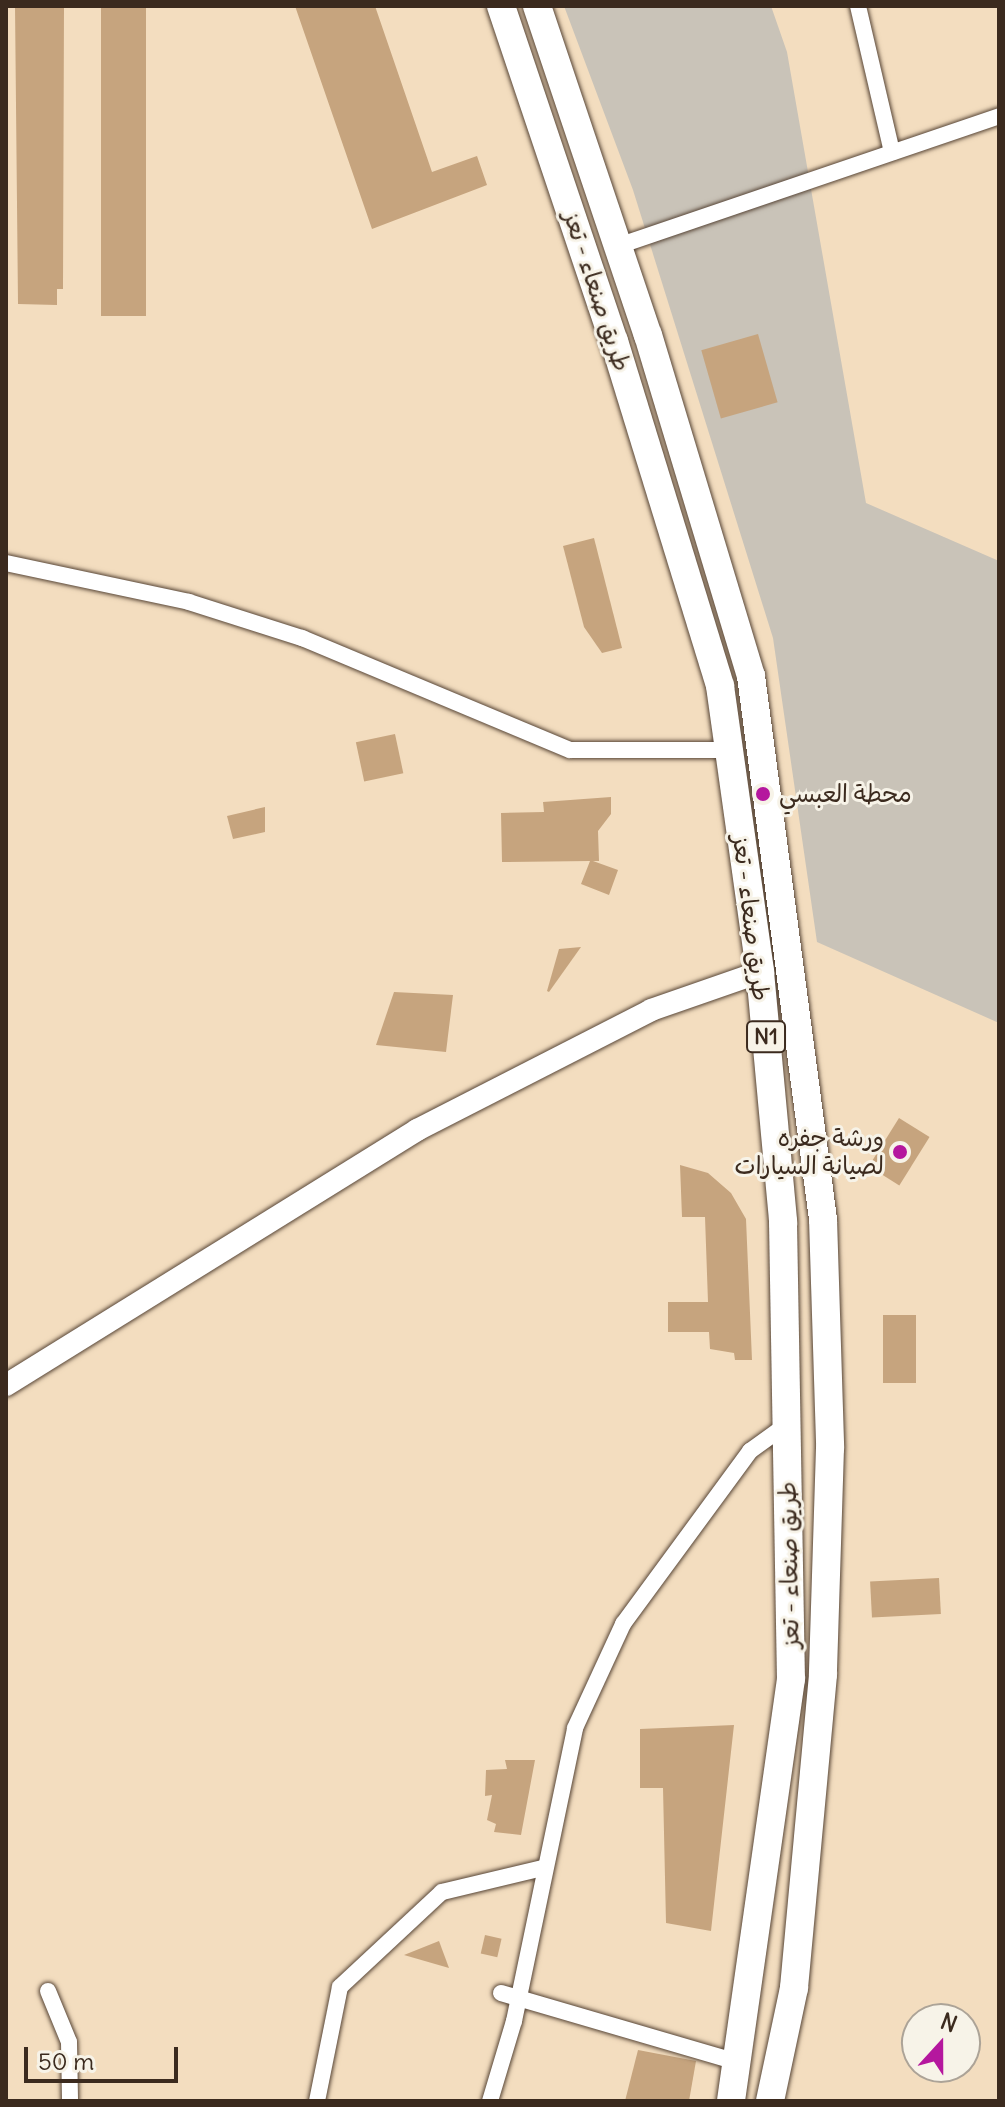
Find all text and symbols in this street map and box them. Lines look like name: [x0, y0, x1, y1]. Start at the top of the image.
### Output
street label: طريق صنعاء - تعز: [557, 207, 637, 375]
place label: محطة العبسي: [779, 780, 912, 808]
marker: محطة العبسي: [754, 785, 772, 803]
street label: طريق صنعاء - تعز: [727, 833, 775, 1003]
road number: N1: [746, 1019, 786, 1055]
place label: ورشة جفره لصيانة السيارات: [734, 1124, 884, 1180]
marker: ورشة جفره لصيانة السيارات: [891, 1143, 909, 1161]
street label: طريق صنعاء - تعز: [773, 1481, 805, 1649]
north arrow: [901, 2003, 981, 2083]
text: N: [937, 2007, 961, 2038]
scale bar: [28, 2031, 182, 2081]
text: 50 m: [38, 2046, 94, 2076]

